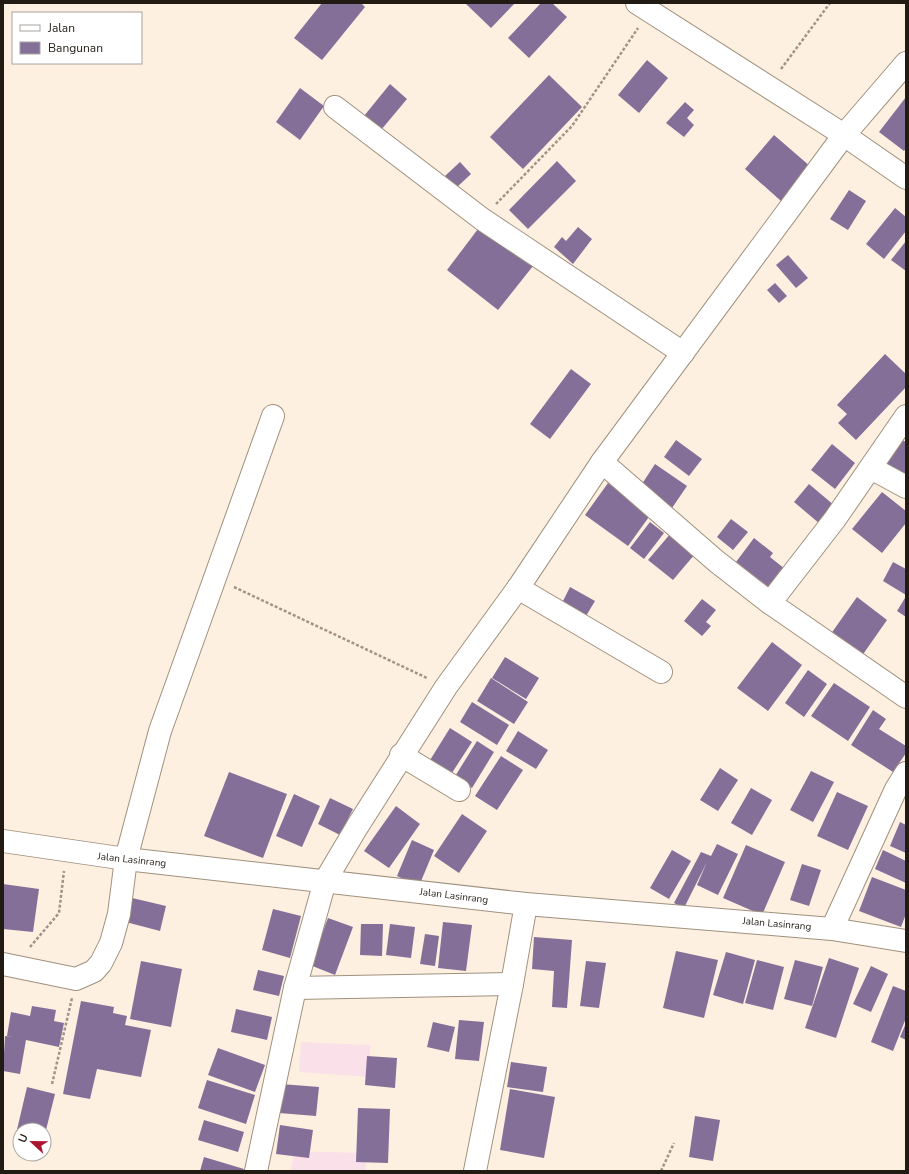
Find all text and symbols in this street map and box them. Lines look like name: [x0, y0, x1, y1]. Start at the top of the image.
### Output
legend: [12, 12, 142, 64]
text: Jalan: [47, 20, 75, 36]
text: Bangunan: [48, 40, 103, 56]
street label: Jalan Lasinrang: [96, 849, 167, 871]
street label: Jalan Lasinrang: [418, 885, 489, 907]
street label: Jalan Lasinrang: [741, 914, 812, 934]
north arrow: [12, 1122, 52, 1162]
text: U: [15, 1132, 32, 1145]

